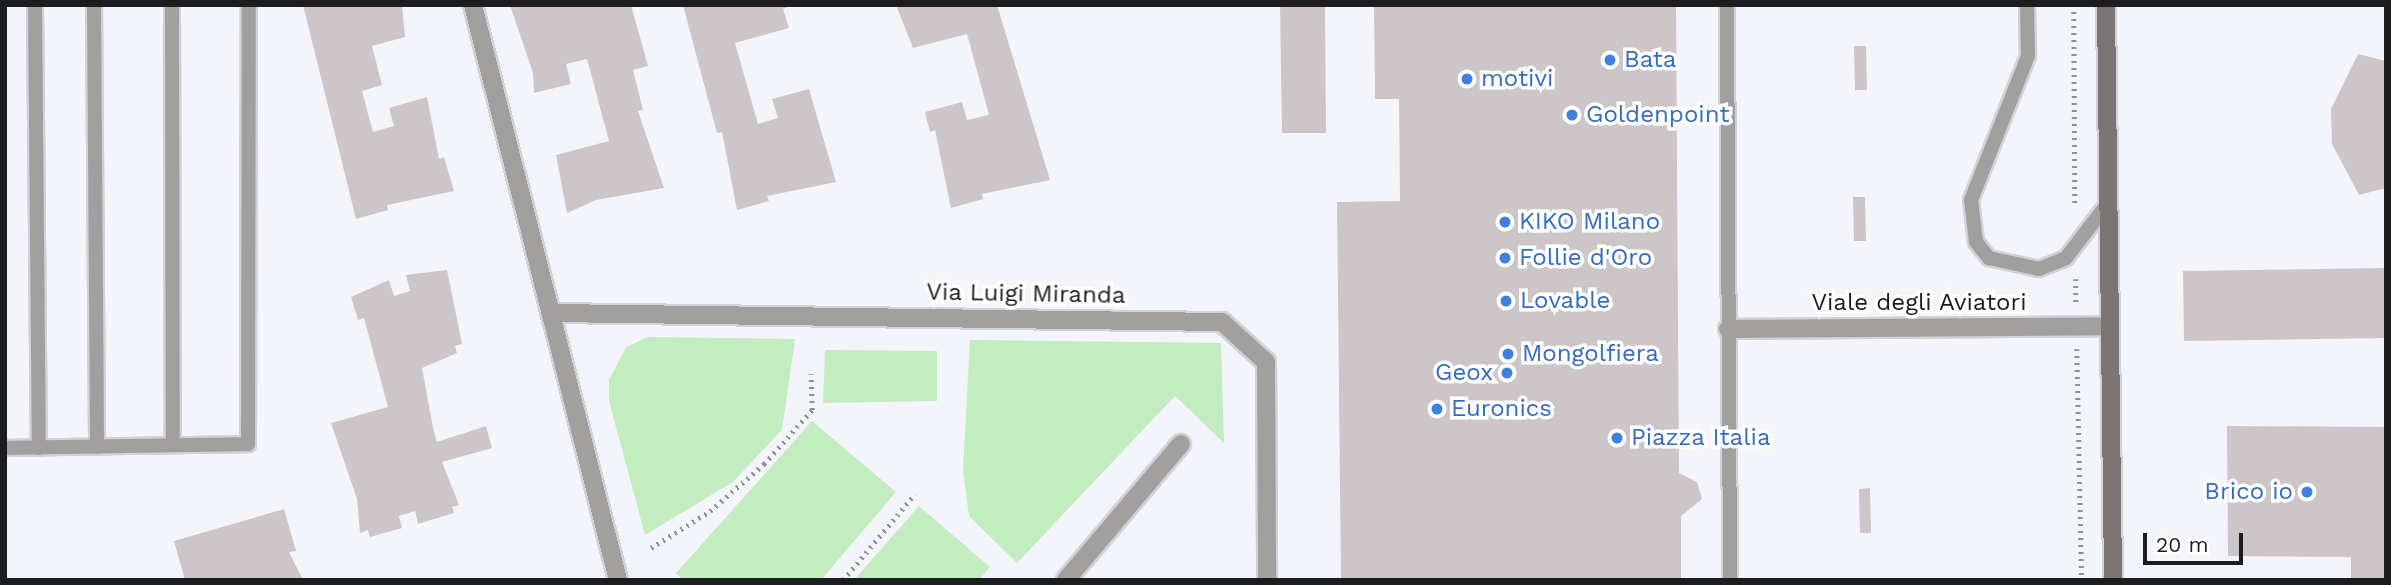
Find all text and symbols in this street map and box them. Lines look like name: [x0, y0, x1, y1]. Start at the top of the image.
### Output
place label: Bata: [1624, 46, 1676, 74]
marker: Bata: [1602, 52, 1618, 68]
place label: motivi: [1481, 65, 1553, 93]
marker: motivi: [1459, 71, 1475, 87]
place label: Goldenpoint: [1586, 101, 1729, 129]
marker: Goldenpoint: [1564, 107, 1580, 123]
place label: KIKO Milano: [1519, 208, 1660, 236]
marker: KIKO Milano: [1497, 214, 1513, 230]
place label: Follie d'Oro: [1519, 244, 1652, 272]
marker: Follie d'Oro: [1497, 250, 1513, 266]
street label: Via Luigi Miranda: [926, 278, 1126, 310]
place label: Lovable: [1520, 287, 1610, 315]
street label: Viale degli Aviatori: [1811, 289, 2027, 317]
marker: Lovable: [1498, 293, 1514, 309]
place label: Mongolfiera: [1522, 340, 1659, 368]
marker: Mongolfiera: [1500, 346, 1516, 362]
place label: Geox: [1435, 359, 1493, 387]
marker: Geox: [1499, 365, 1515, 381]
place label: Euronics: [1451, 395, 1552, 423]
marker: Euronics: [1429, 401, 1445, 417]
place label: Piazza Italia: [1631, 424, 1771, 452]
marker: Piazza Italia: [1609, 430, 1625, 446]
place label: Brico io: [2204, 478, 2293, 506]
marker: Brico io: [2299, 484, 2315, 500]
scale bar: [2146, 518, 2246, 562]
text: 20 m: [2156, 532, 2208, 557]

